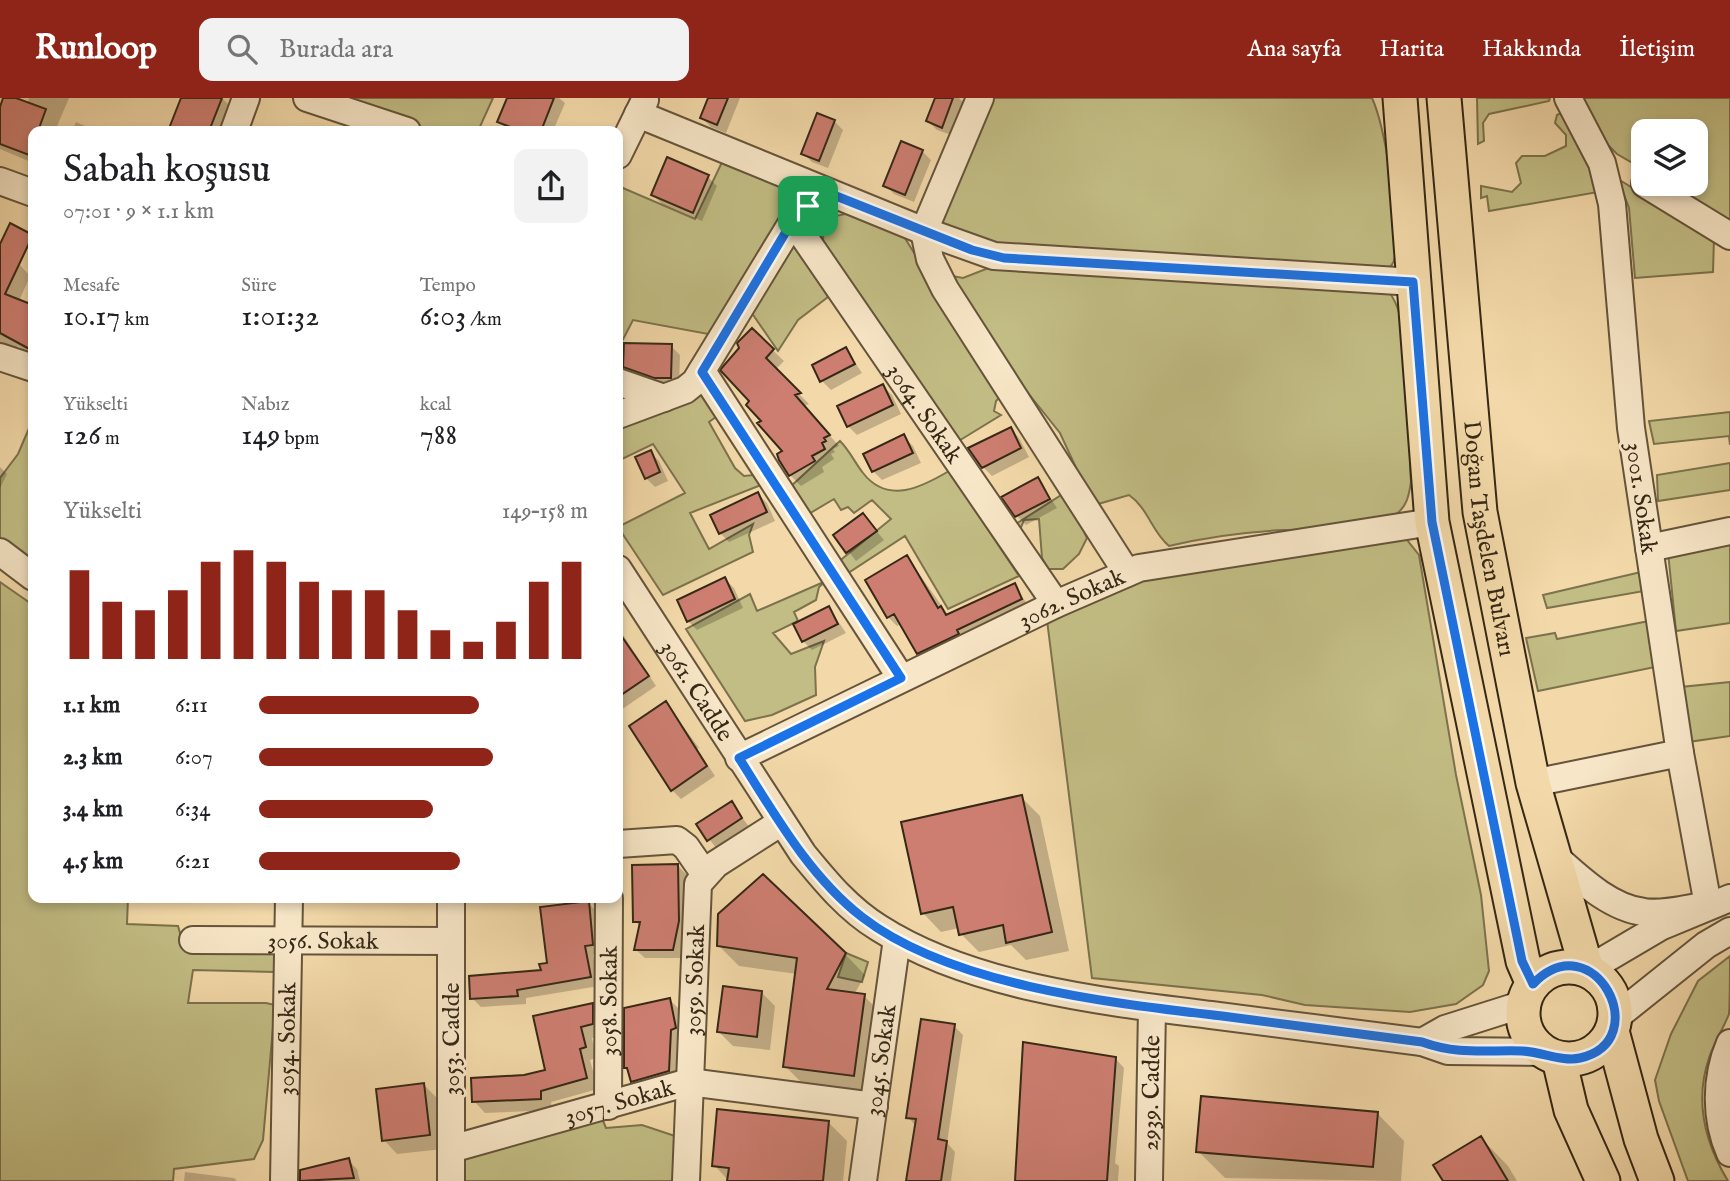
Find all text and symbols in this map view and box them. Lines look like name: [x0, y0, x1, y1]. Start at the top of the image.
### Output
search box: [199, 18, 689, 81]
text: Runloop: [35, 28, 157, 70]
icon: search: [223, 30, 261, 68]
text: Burada ara: [279, 33, 393, 66]
text: Ana sayfa: [1247, 34, 1341, 65]
text: Harita: [1379, 34, 1444, 65]
text: Hakkında: [1482, 34, 1581, 65]
text: İletişim: [1619, 34, 1695, 65]
map controls: [1631, 119, 1708, 196]
button: layers: [1631, 119, 1708, 196]
text: Sabah koşusu: [63, 147, 271, 195]
button: share: [514, 149, 588, 223]
pin: [778, 176, 838, 236]
icon: arrive: [789, 187, 827, 225]
text: 07:01 · 9 × 1.1 km: [63, 197, 214, 226]
text: Mesafe: [63, 274, 120, 298]
text: Süre: [241, 274, 277, 298]
text: Tempo: [420, 274, 476, 298]
text: 10.17: [63, 298, 120, 336]
text: 1:01:32: [241, 298, 319, 336]
text: 6:03: [420, 298, 466, 336]
text: km: [120, 308, 149, 332]
text: /km: [466, 308, 502, 332]
street label: 3064. Sokak: [878, 358, 969, 470]
text: Yükselti: [63, 393, 128, 417]
text: Nabız: [241, 393, 290, 417]
text: kcal: [420, 393, 451, 417]
text: 126: [63, 417, 101, 455]
text: 149: [241, 417, 280, 455]
text: 788: [420, 417, 457, 455]
street label: Doğan Taşdelen Bulvarı: [1455, 419, 1522, 659]
text: m: [101, 427, 120, 451]
text: bpm: [280, 427, 320, 451]
street label: 3001. Sokak: [1617, 440, 1664, 556]
text: Yükselti: [63, 497, 142, 526]
text: 149–158 m: [502, 497, 588, 526]
street label: 3062. Sokak: [1014, 562, 1130, 637]
street label: 3061. Cadde: [652, 635, 740, 748]
text: 1.1 km: [63, 691, 120, 720]
text: 6:11: [175, 691, 208, 720]
text: 2.3 km: [63, 743, 122, 772]
text: 6:07: [175, 743, 213, 772]
text: 3.4 km: [63, 795, 123, 824]
text: 6:34: [175, 795, 211, 824]
text: 4.5 km: [63, 847, 123, 876]
text: 6:21: [175, 847, 210, 876]
street label: 3059. Sokak: [678, 924, 713, 1037]
street label: 3056. Sokak: [267, 926, 379, 958]
street label: 3058. Sokak: [594, 946, 626, 1056]
street label: 3054. Sokak: [272, 982, 305, 1096]
street label: 3053. Cadde: [437, 983, 468, 1095]
street label: 3045. Sokak: [858, 1002, 905, 1118]
street label: 2939. Cadde: [1136, 1035, 1169, 1151]
street label: 3057. Sokak: [562, 1073, 678, 1133]

